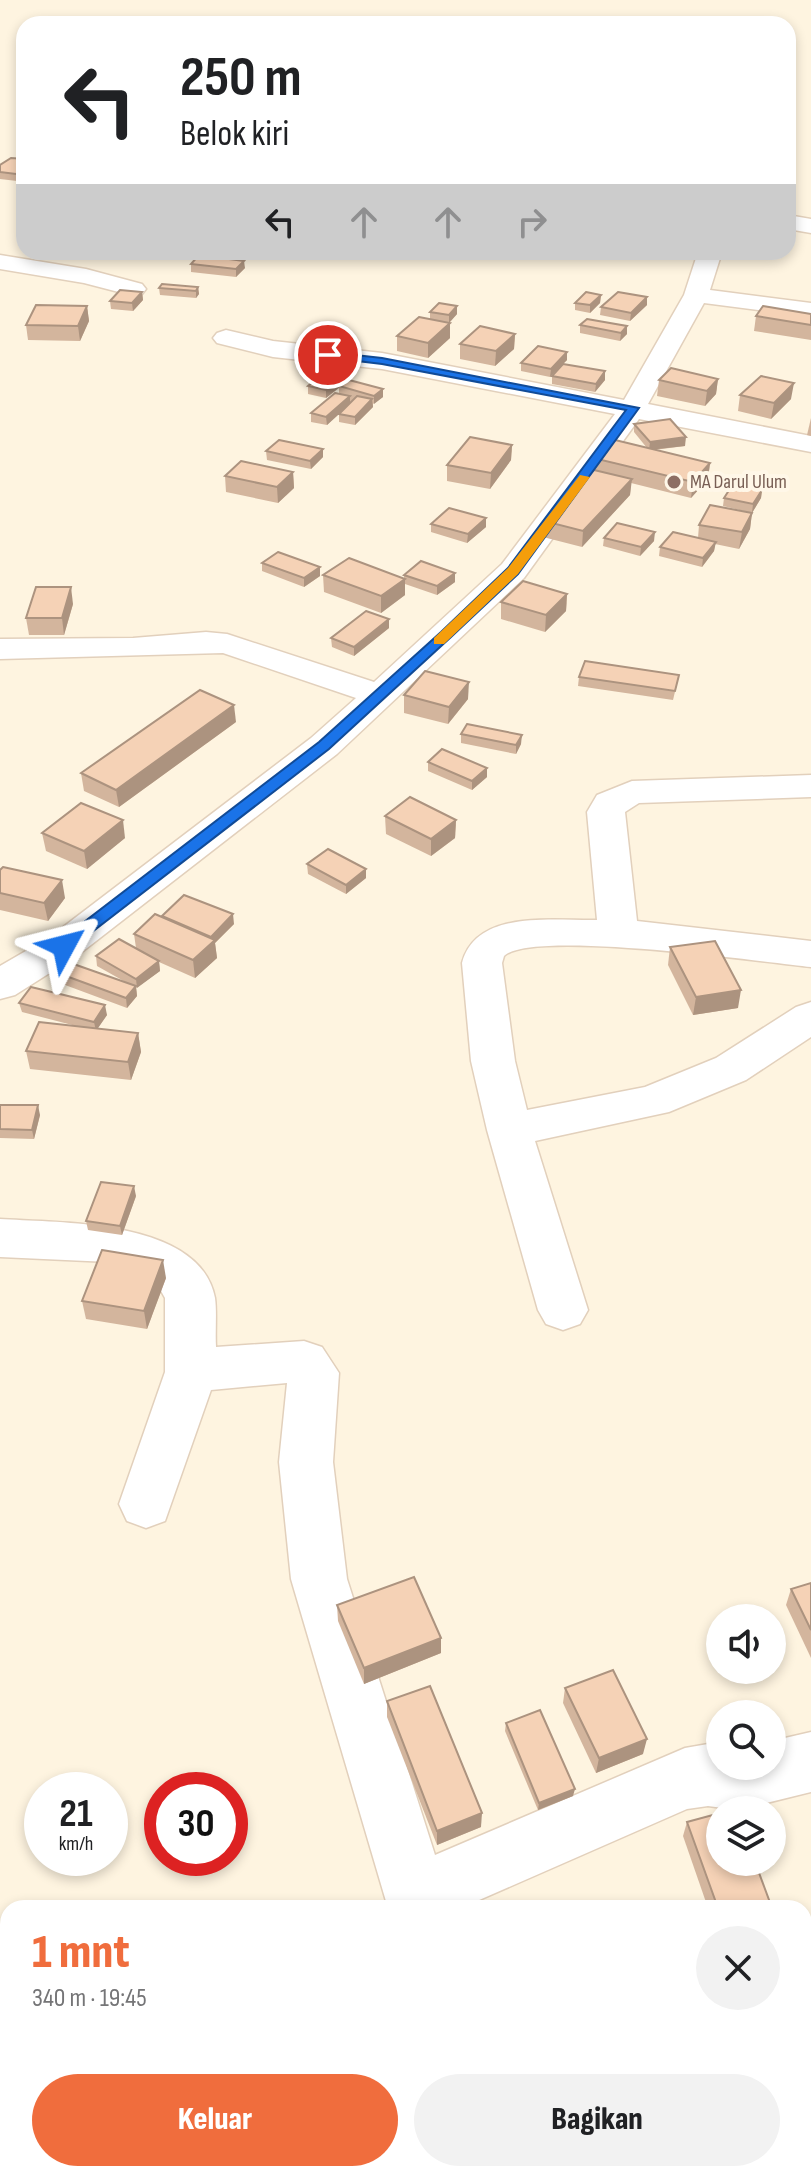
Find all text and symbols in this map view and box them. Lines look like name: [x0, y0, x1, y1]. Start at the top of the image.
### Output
text: 250 m: [180, 45, 302, 112]
icon: left: [48, 48, 152, 152]
text: Belok kiri: [180, 113, 289, 156]
icon: left: [258, 200, 302, 244]
icon: ahead: [342, 200, 386, 244]
icon: ahead: [426, 200, 470, 244]
icon: right: [510, 200, 554, 244]
pin: [294, 321, 362, 389]
icon: arrive: [306, 333, 350, 377]
place label: MA Darul Ulum: [690, 470, 787, 494]
marker: MA Darul Ulum: [665, 473, 683, 491]
position arrow: [22, 904, 106, 988]
map controls: [706, 1604, 786, 1876]
button: sound: [706, 1604, 786, 1684]
button: search: [706, 1700, 786, 1780]
speed limit sign: 30: [144, 1772, 248, 1876]
text: 21: [59, 1790, 93, 1838]
button: layers: [706, 1796, 786, 1876]
text: km/h: [59, 1832, 93, 1856]
text: 1 mnt: [32, 1924, 130, 1981]
button: close: [696, 1926, 780, 2010]
text: 340 m · 19:45: [32, 1983, 147, 2014]
button: Keluar: [32, 2074, 398, 2166]
button: Bagikan: [414, 2074, 780, 2166]

